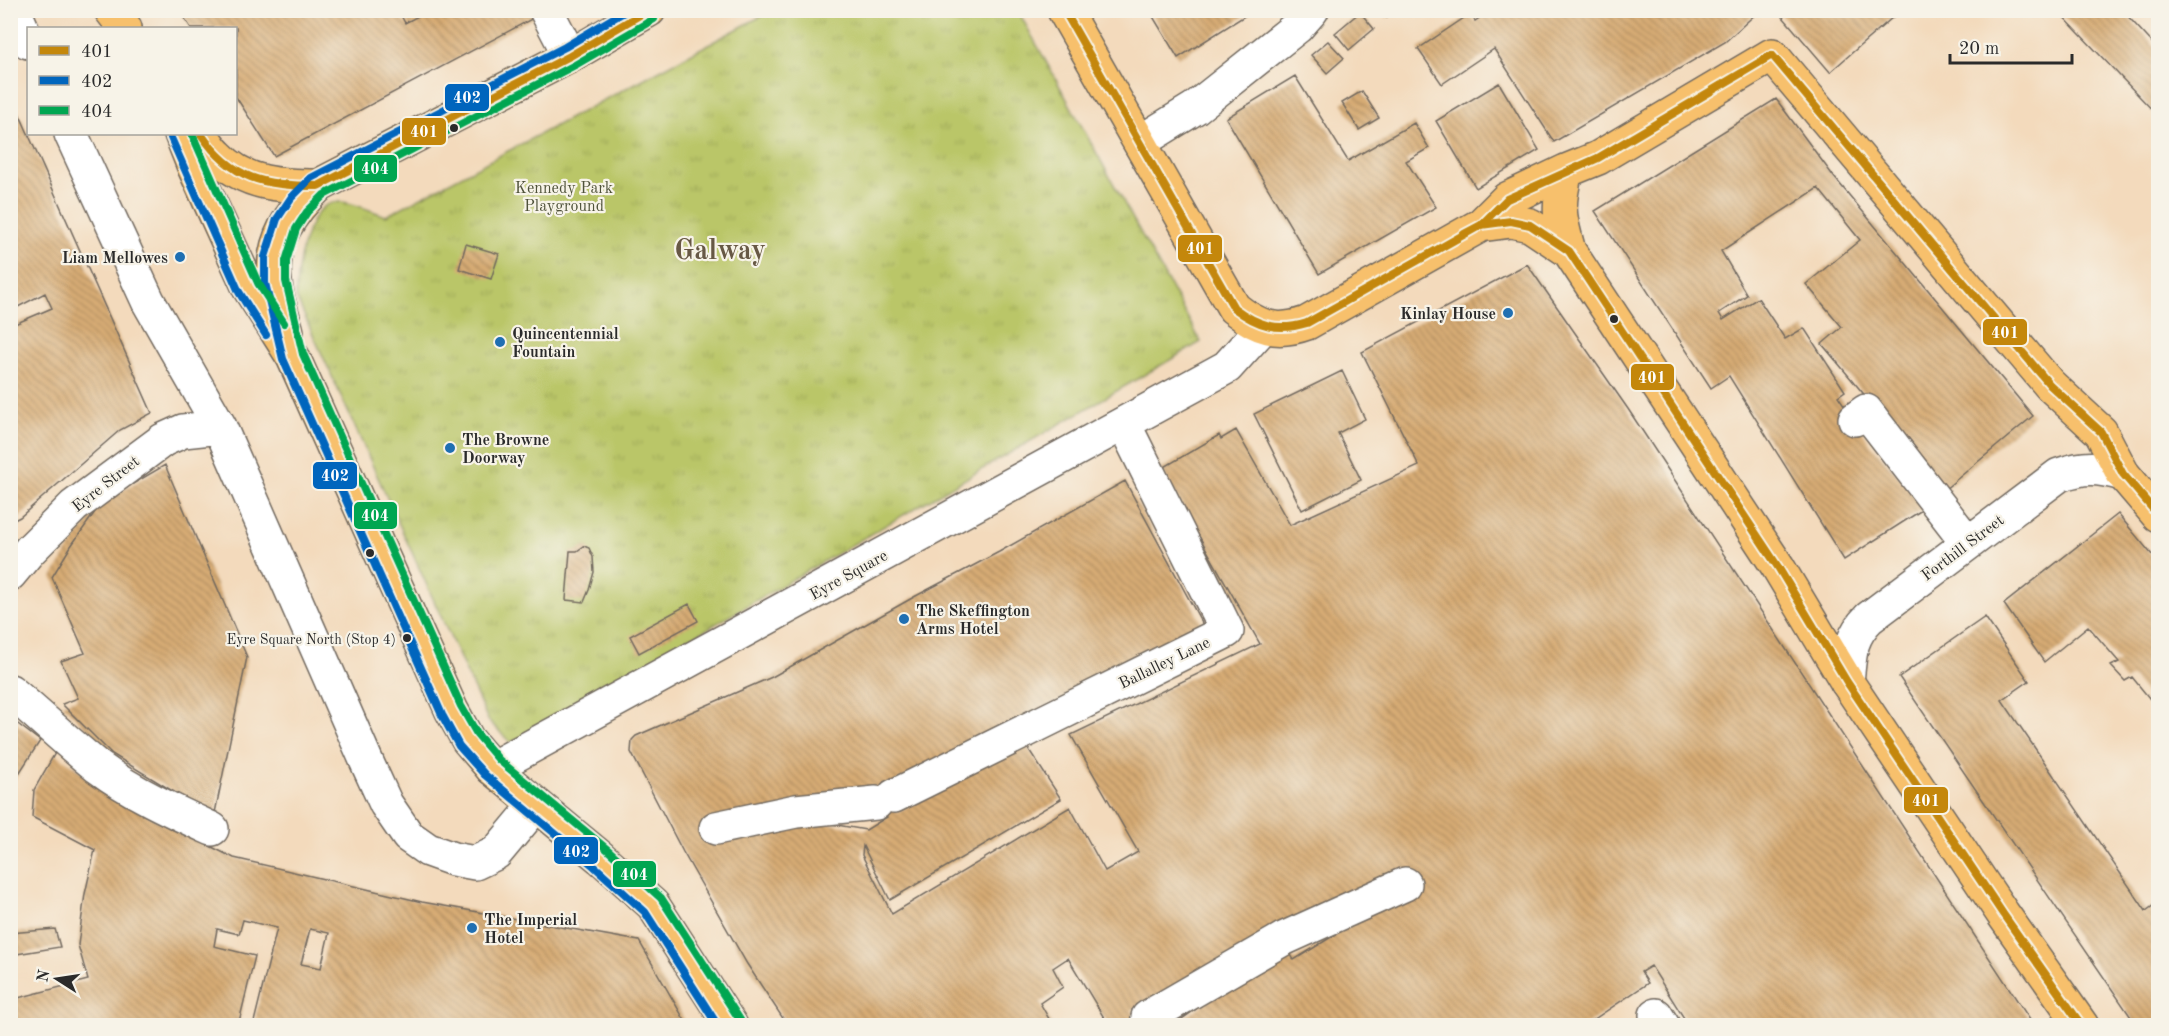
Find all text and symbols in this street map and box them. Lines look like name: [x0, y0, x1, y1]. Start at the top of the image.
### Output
legend: [27, 27, 237, 135]
scale bar: [1950, 27, 2072, 65]
text: 20 m: [1959, 40, 1999, 58]
text: 401: [81, 43, 112, 61]
text: 402: [81, 73, 112, 91]
line badge: 402: [444, 83, 490, 112]
text: 402: [453, 91, 481, 107]
text: 404: [81, 103, 112, 121]
line badge: 401: [401, 117, 447, 146]
unlabelled marker: [448, 122, 460, 134]
text: 401: [410, 125, 438, 141]
line badge: 404: [353, 154, 398, 183]
text: 404: [361, 162, 389, 178]
park label: Kennedy Park Playground: [515, 181, 613, 215]
line badge: 401: [1177, 234, 1223, 263]
district label: Galway: [674, 238, 766, 266]
text: 401: [1186, 242, 1214, 258]
marker: Liam Mellowes: [173, 250, 187, 264]
place label: Liam Mellowes: [62, 251, 168, 267]
marker: Kinlay House: [1501, 306, 1515, 320]
place label: Kinlay House: [1400, 307, 1496, 323]
unlabelled marker: [1608, 313, 1620, 325]
line badge: 401: [1982, 318, 2028, 346]
text: 401: [1991, 326, 2019, 342]
place label: Quincentennial Fountain: [512, 327, 619, 361]
marker: Quincentennial Fountain: [493, 335, 507, 349]
line badge: 401: [1630, 363, 1675, 391]
text: 401: [1638, 371, 1666, 387]
place label: The Browne Doorway: [462, 433, 549, 467]
marker: The Browne Doorway: [443, 441, 457, 455]
street label: Eyre Street: [70, 453, 143, 516]
line badge: 402: [312, 461, 358, 490]
text: 402: [321, 469, 349, 485]
line badge: 404: [353, 501, 398, 530]
text: 404: [361, 509, 389, 525]
street label: Forthill Street: [1919, 512, 2008, 585]
unlabelled marker: [364, 547, 376, 559]
street label: Eyre Square: [807, 548, 891, 604]
place label: The Skeffington Arms Hotel: [916, 604, 1030, 638]
marker: The Skeffington Arms Hotel: [897, 612, 911, 626]
marker: Eyre Square North (Stop 4): [401, 632, 413, 644]
place label: Eyre Square North (Stop 4): [227, 633, 396, 647]
street label: Ballalley Lane: [1117, 635, 1213, 693]
line badge: 401: [1903, 786, 1949, 814]
text: 401: [1912, 794, 1940, 810]
line badge: 402: [553, 836, 599, 865]
text: 402: [562, 845, 590, 861]
line badge: 404: [612, 860, 657, 888]
text: 404: [620, 868, 648, 884]
place label: The Imperial Hotel: [484, 913, 577, 947]
marker: The Imperial Hotel: [465, 921, 479, 935]
north arrow: [27, 949, 87, 1009]
text: N: [35, 968, 54, 984]

